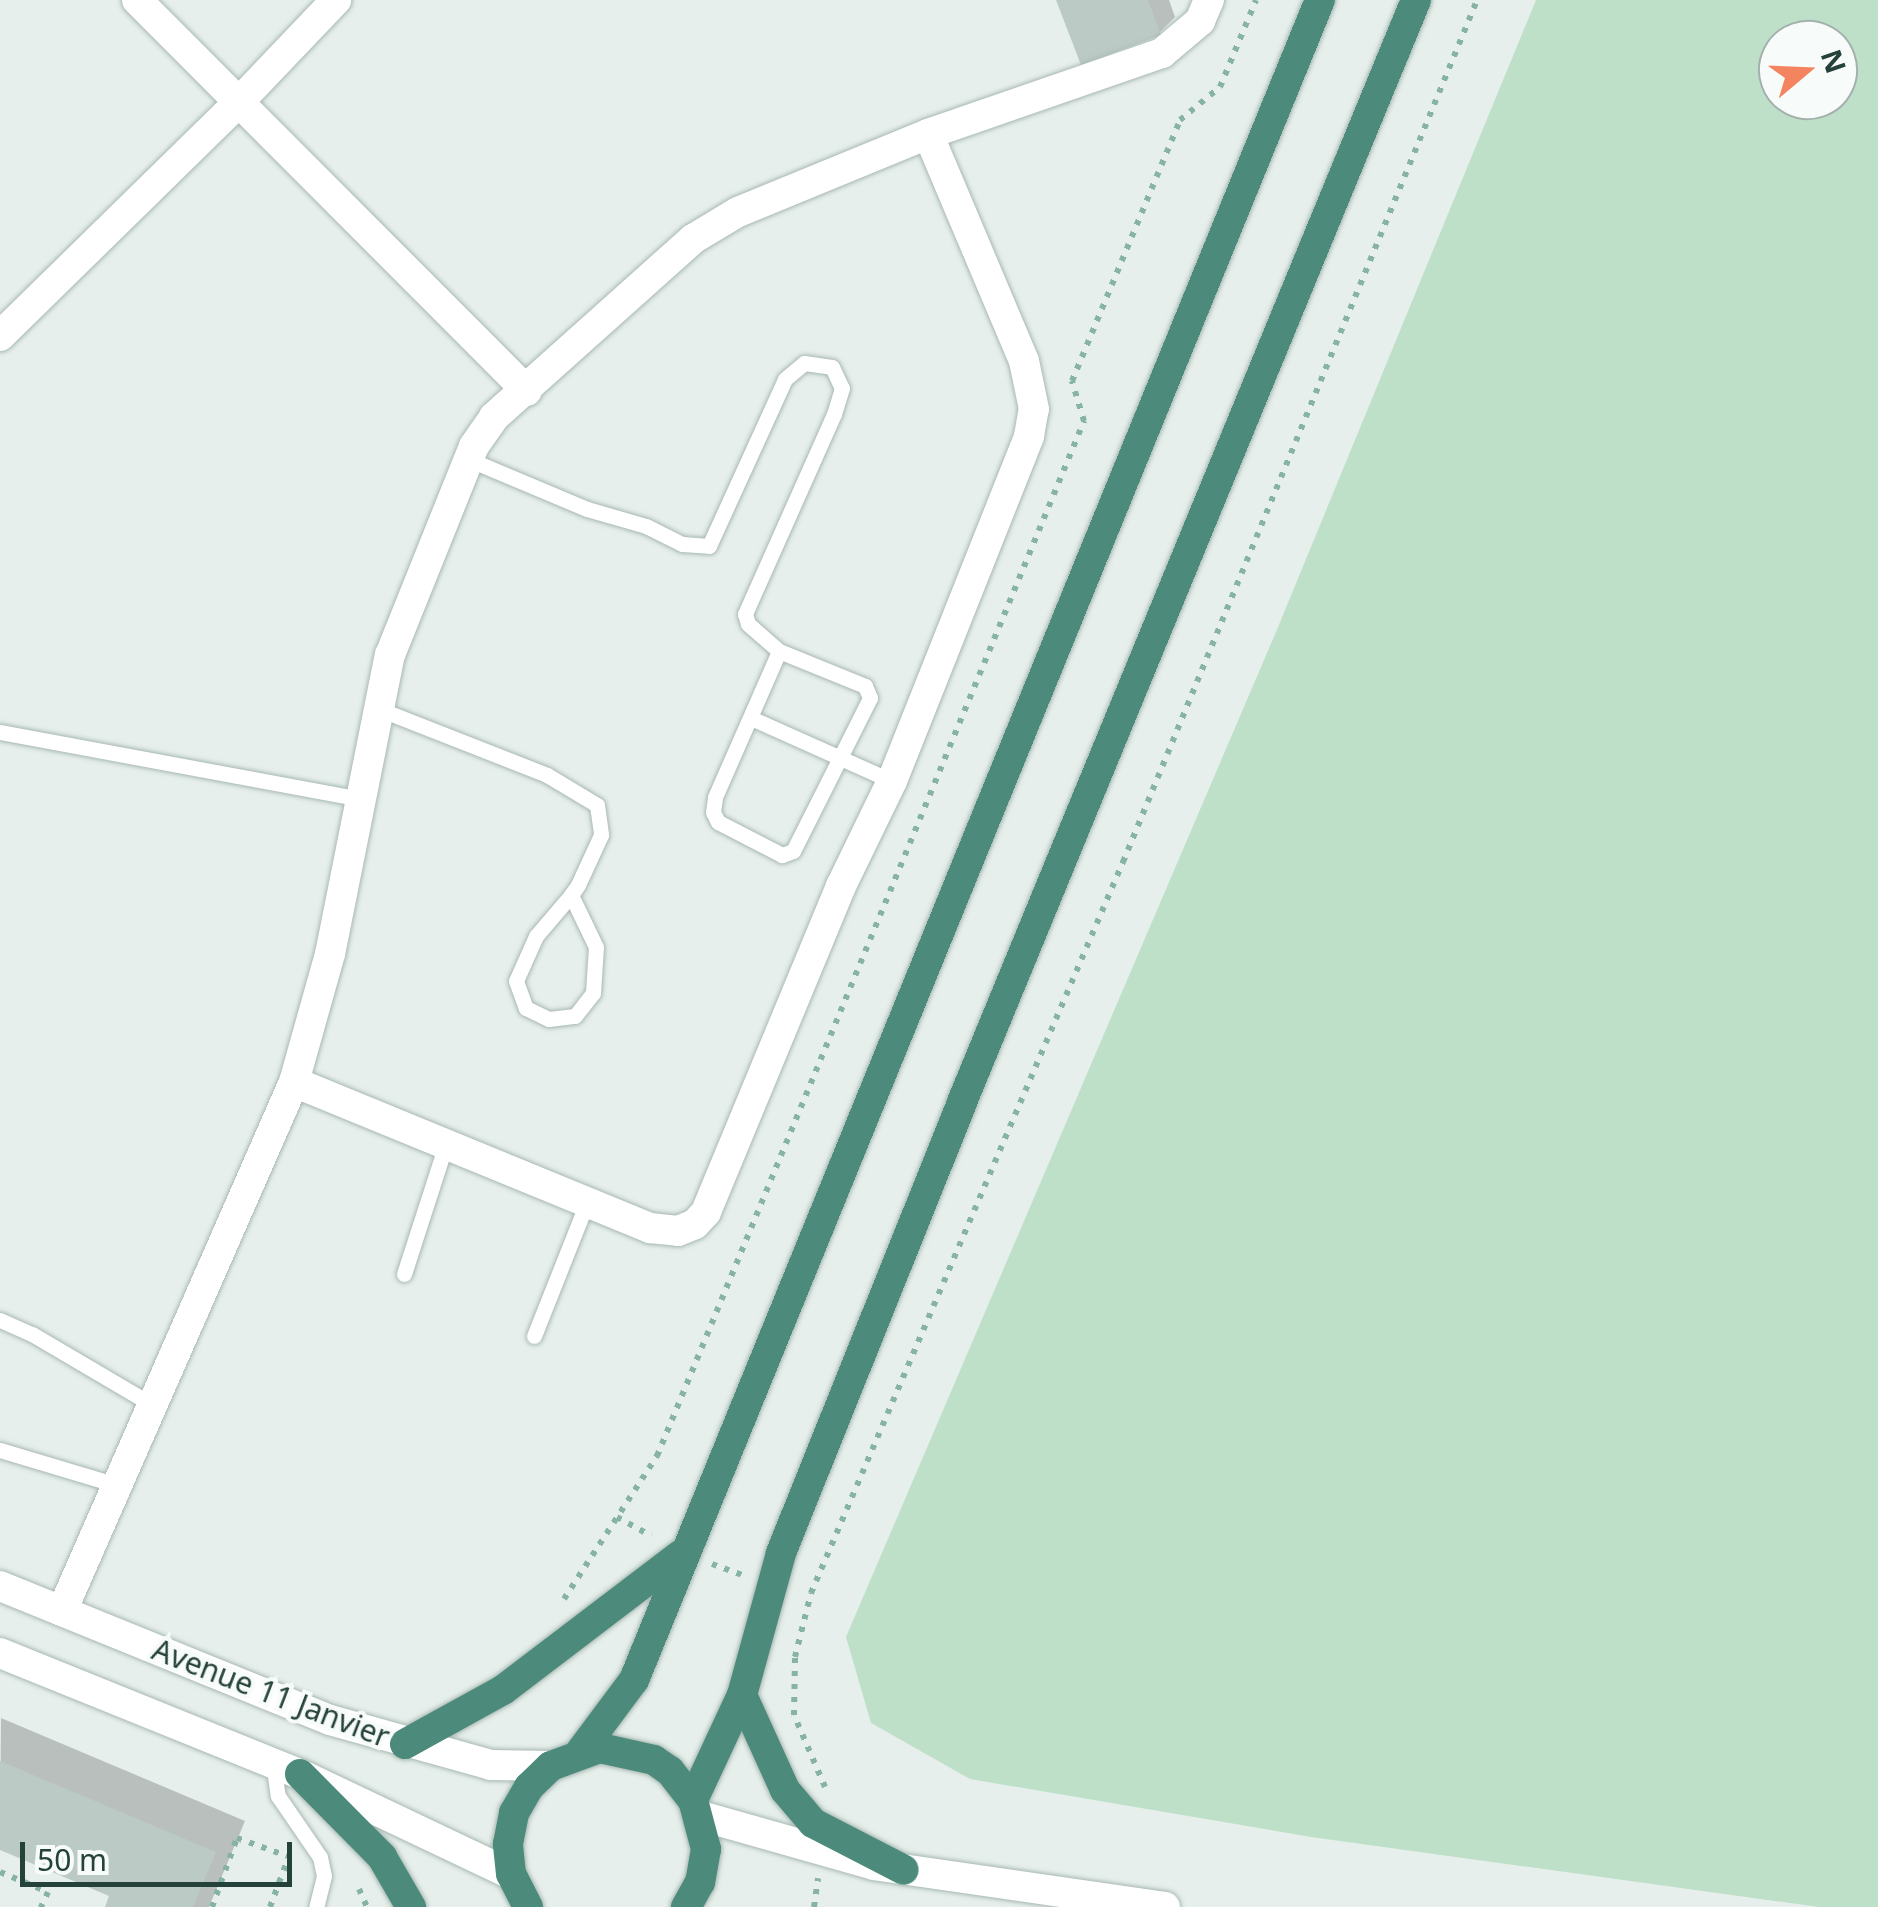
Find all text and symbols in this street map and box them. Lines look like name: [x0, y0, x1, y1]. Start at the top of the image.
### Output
north arrow: [1758, 20, 1858, 120]
text: N: [1813, 44, 1856, 78]
street label: Avenue 11 Janvier: [147, 1631, 395, 1755]
scale bar: [25, 1822, 298, 1884]
text: 50 m: [37, 1839, 107, 1880]

